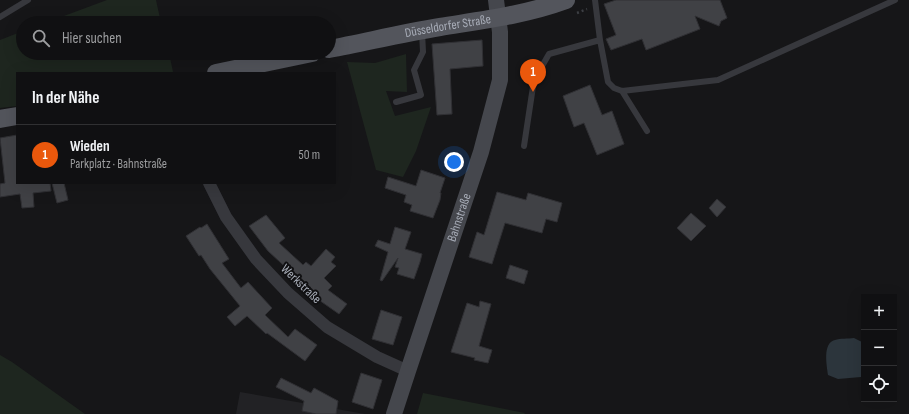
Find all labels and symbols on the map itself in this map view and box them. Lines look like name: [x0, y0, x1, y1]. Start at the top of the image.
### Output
street label: Düsseldorfer Straße: [403, 11, 492, 41]
pin: 1: [520, 59, 546, 92]
your location: [444, 152, 464, 172]
street label: Bahnstraße: [444, 191, 475, 244]
street label: Werkstraße: [278, 261, 324, 307]

